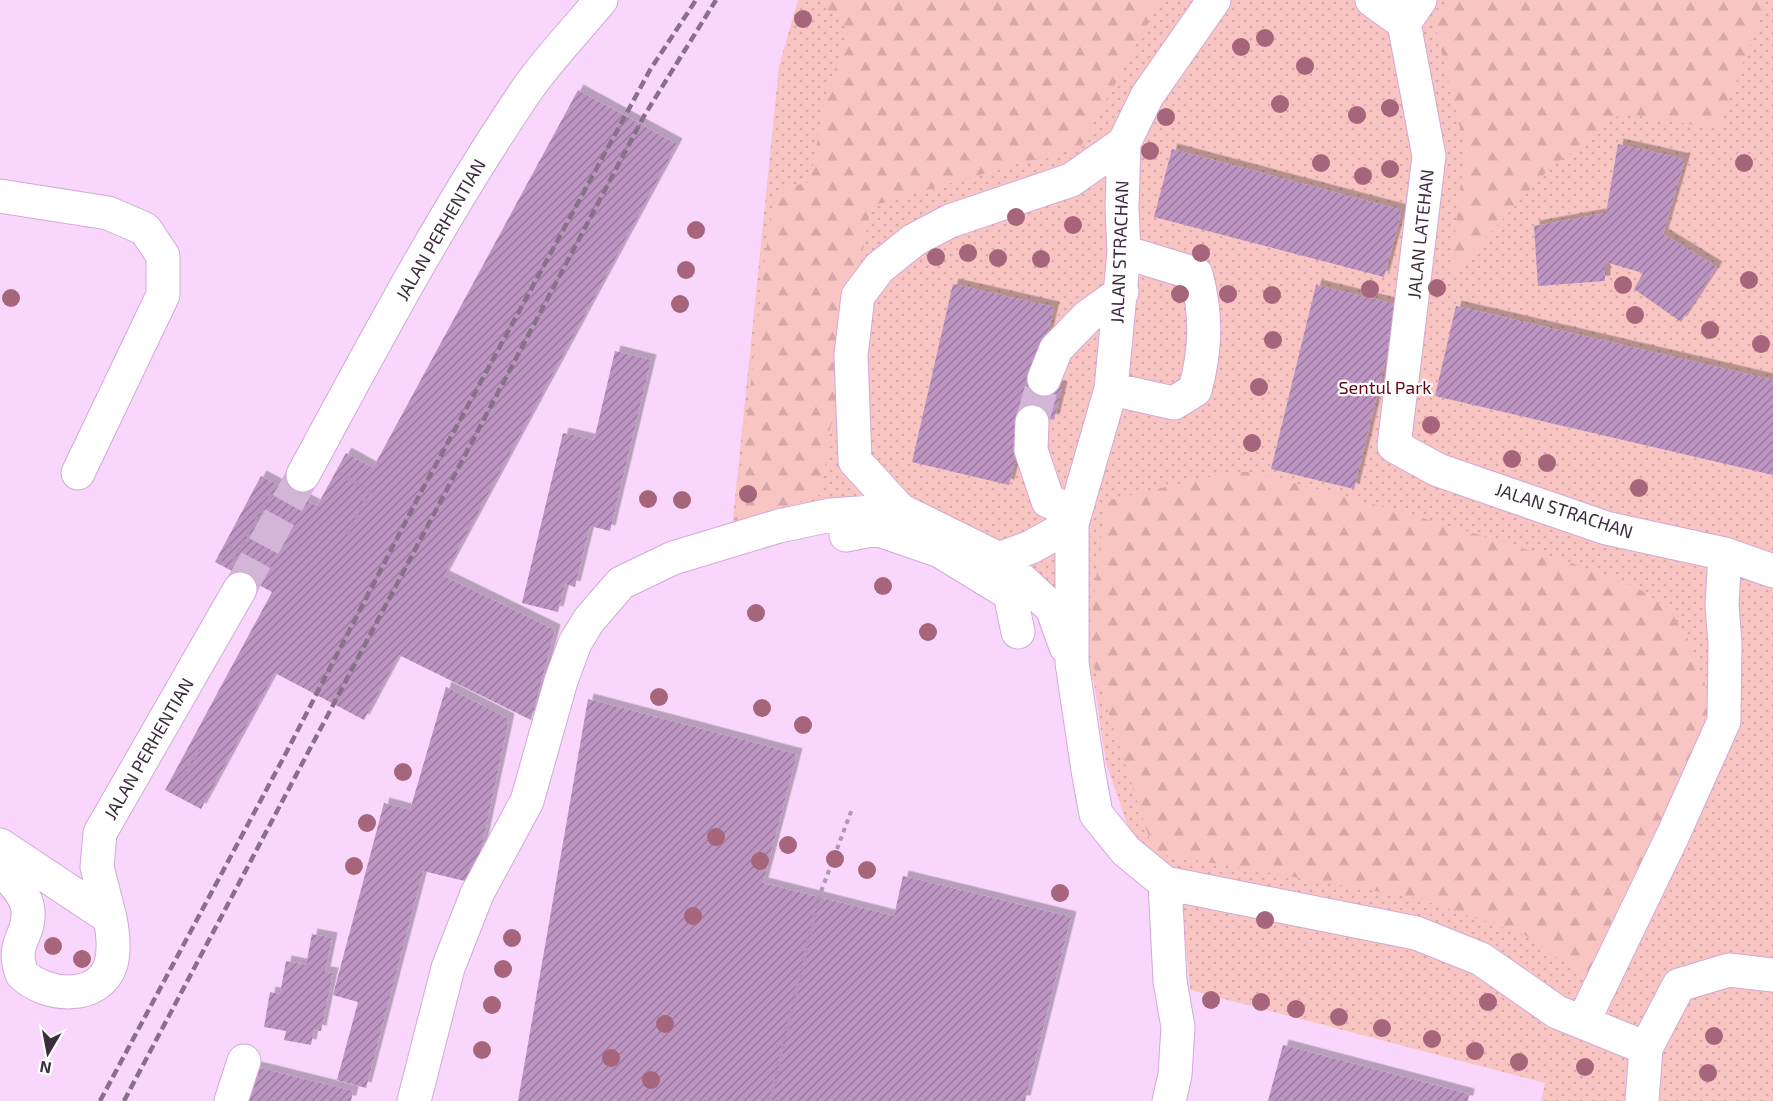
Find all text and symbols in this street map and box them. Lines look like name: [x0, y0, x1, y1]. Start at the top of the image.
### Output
street label: JALAN PERHENTIAN: [391, 155, 490, 304]
street label: JALAN LATEHAN: [1402, 168, 1438, 300]
street label: JALAN STRACHAN: [1106, 180, 1132, 324]
park label: Sentul Park: [1338, 376, 1432, 398]
street label: JALAN STRACHAN: [1493, 477, 1636, 543]
street label: JALAN PERHENTIAN: [99, 674, 198, 823]
north arrow: [18, 1023, 78, 1083]
text: N: [38, 1058, 53, 1079]

